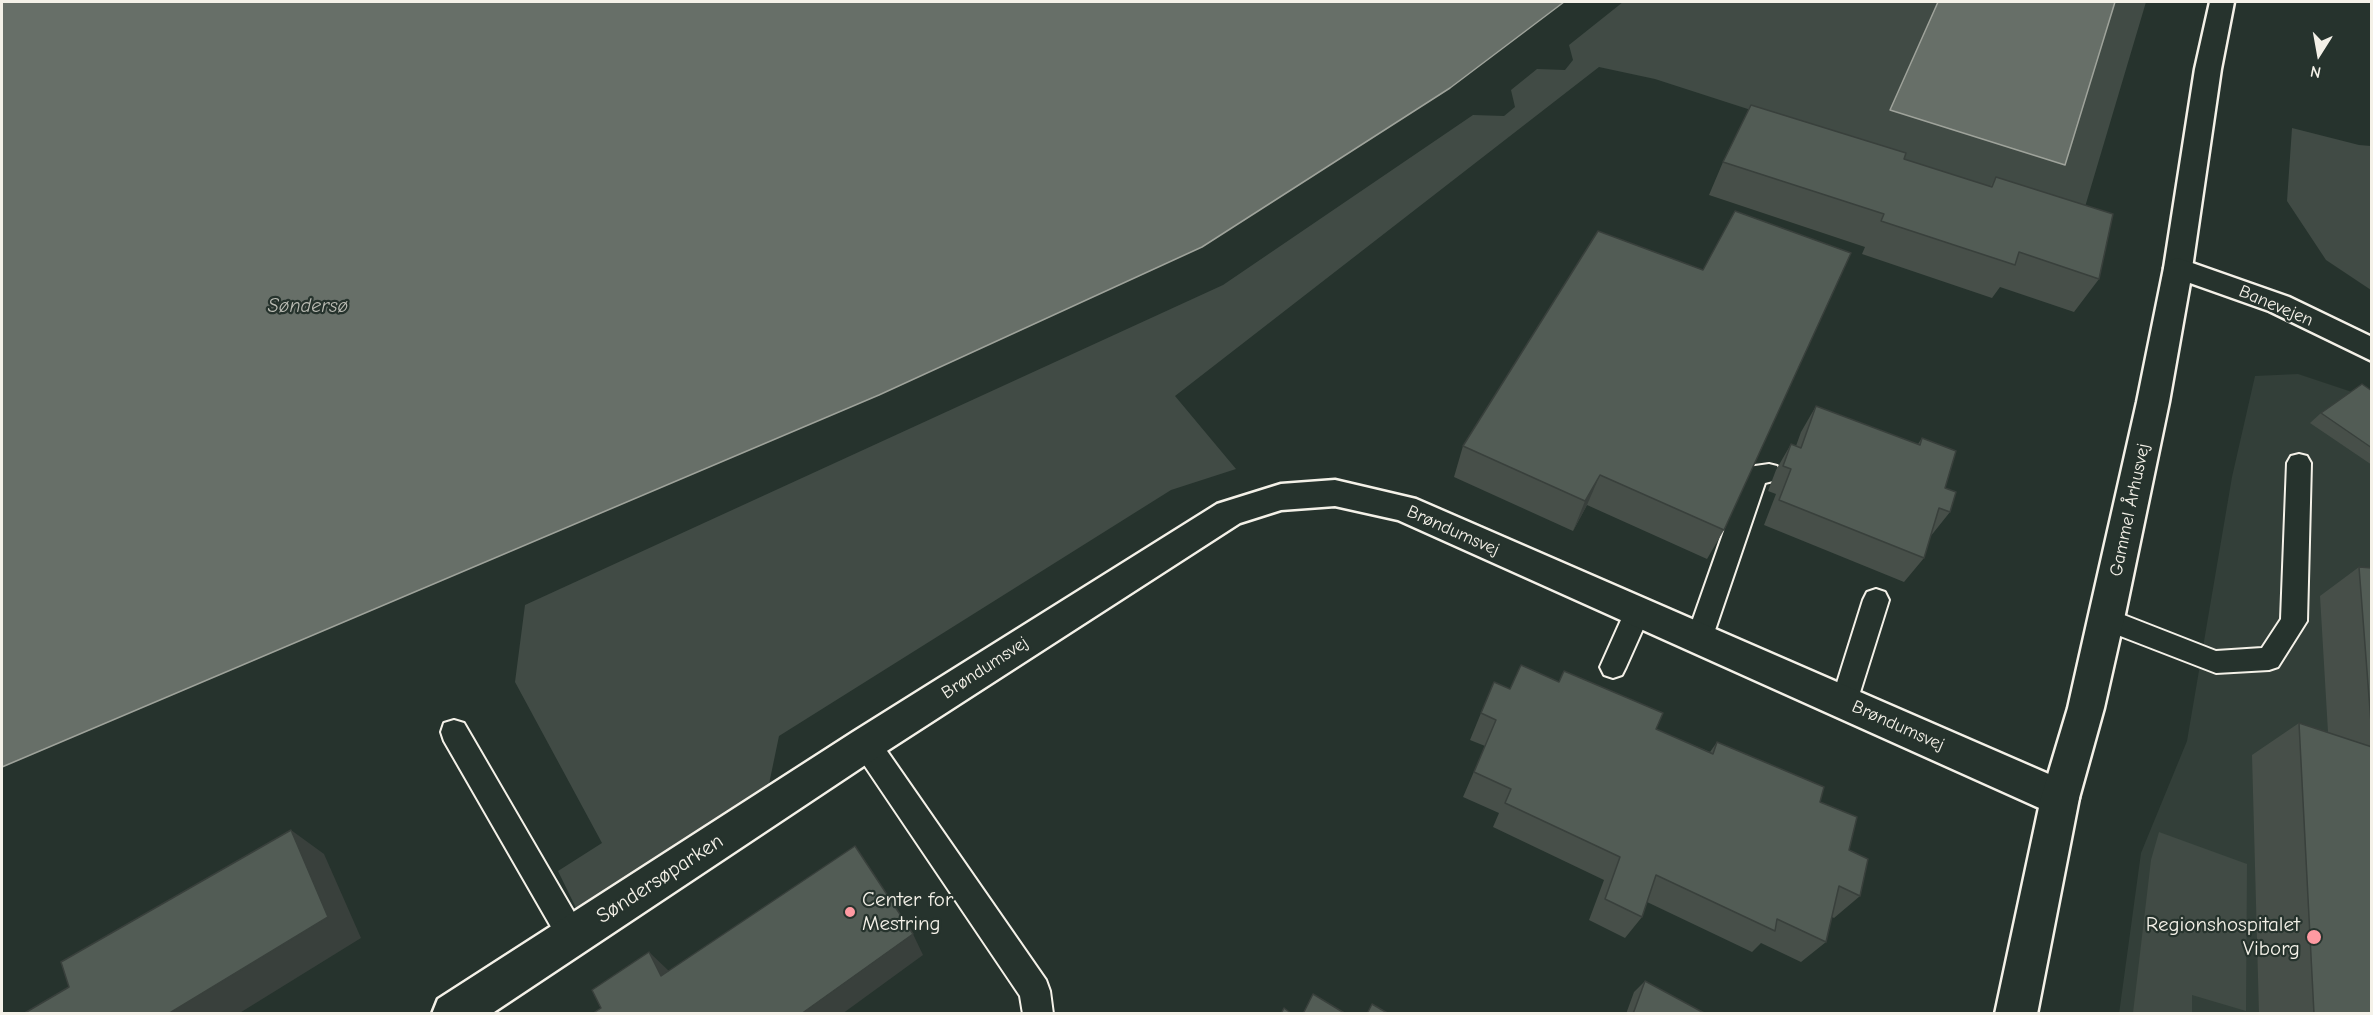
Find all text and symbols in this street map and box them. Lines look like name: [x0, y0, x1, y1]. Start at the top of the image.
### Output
north arrow: [2289, 24, 2349, 84]
text: N: [2309, 62, 2322, 81]
street label: Banevejen: [2236, 281, 2316, 331]
water label: Søndersø: [268, 294, 348, 318]
street label: Gammel Århusvej: [2105, 442, 2155, 578]
street label: Brøndumsvej: [1403, 501, 1503, 561]
street label: Brøndumsvej: [938, 632, 1032, 704]
street label: Brøndumsvej: [1848, 696, 1948, 756]
street label: Søndersøparken: [592, 829, 728, 929]
place label: Center for Mestring: [862, 887, 953, 937]
marker: Center for Mestring: [843, 905, 857, 919]
place label: Regionshospitalet Viborg: [2146, 912, 2300, 962]
marker: Regionshospitalet Viborg: [2305, 928, 2323, 946]

